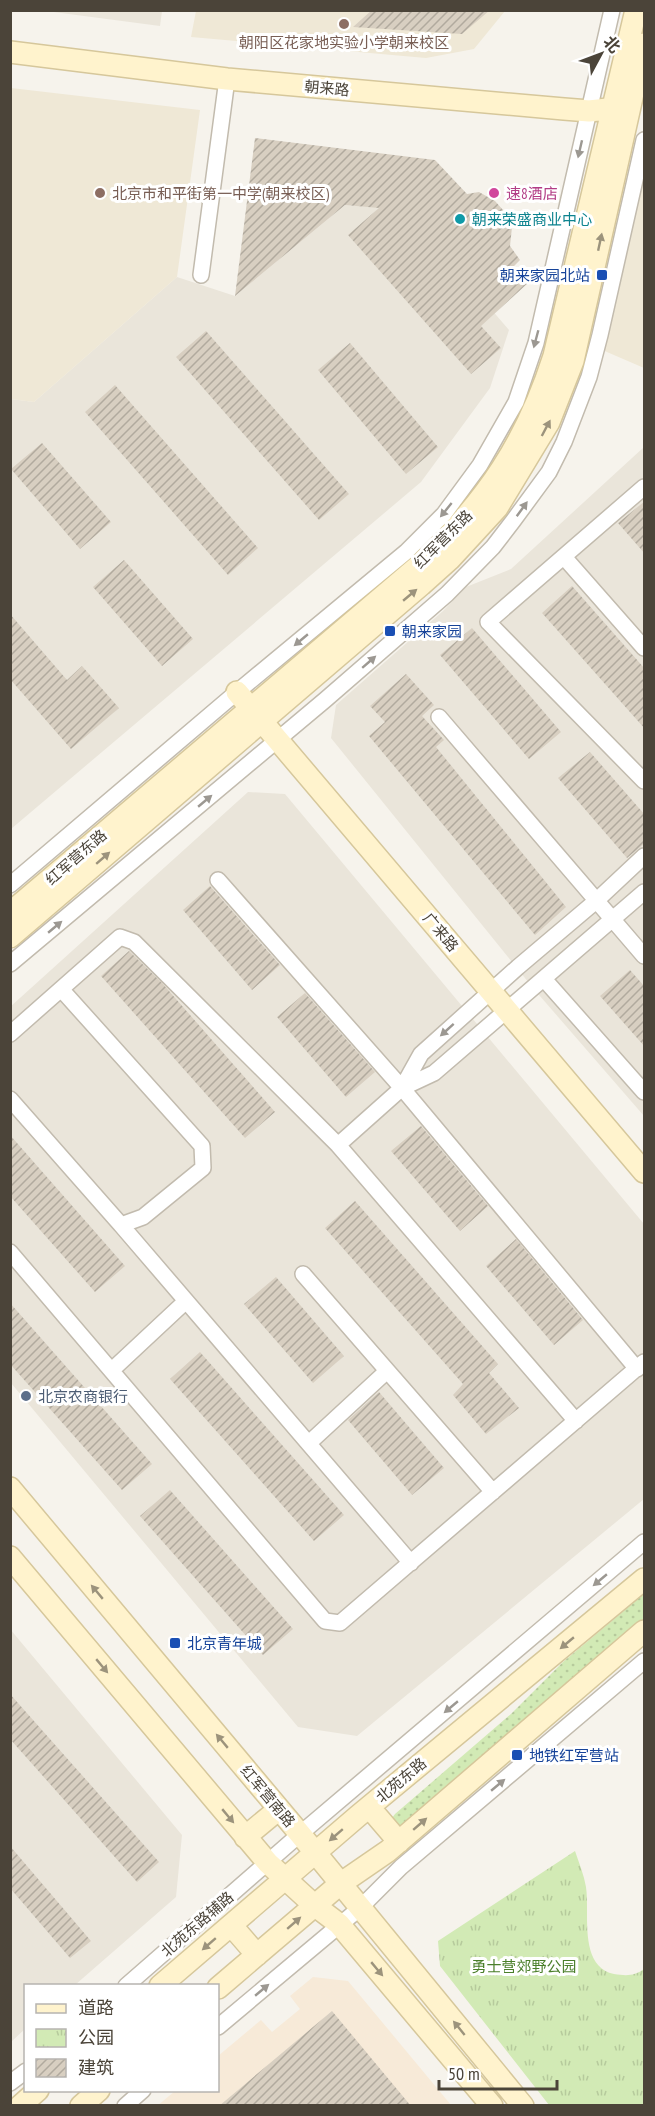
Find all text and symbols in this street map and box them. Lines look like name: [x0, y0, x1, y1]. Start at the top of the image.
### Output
marker: 朝阳区花家地实验小学朝来校区: [337, 17, 351, 31]
north arrow: [571, 24, 631, 84]
text: 北: [600, 32, 625, 57]
place label: 朝阳区花家地实验小学朝来校区: [239, 33, 449, 52]
street label: 朝来路: [304, 77, 350, 99]
one-way arrow: [575, 140, 584, 159]
place label: 北京市和平街第一中学(朝来校区): [112, 184, 329, 203]
place label: 速8酒店: [506, 184, 558, 203]
marker: 北京市和平街第一中学(朝来校区): [93, 186, 107, 200]
marker: 速8酒店: [487, 186, 501, 200]
place label: 朝来荣盛商业中心: [472, 210, 592, 229]
marker: 朝来荣盛商业中心: [453, 212, 467, 226]
one-way arrow: [596, 232, 605, 251]
place label: 朝来家园北站: [500, 266, 590, 285]
marker: 朝来家园北站: [595, 268, 609, 282]
one-way arrow: [531, 330, 541, 349]
one-way arrow: [541, 420, 551, 437]
one-way arrow: [515, 502, 527, 517]
one-way arrow: [441, 503, 453, 518]
street label: 红军营东路: [410, 506, 476, 572]
one-way arrow: [402, 588, 418, 601]
place label: 朝来家园: [402, 622, 462, 641]
marker: 朝来家园: [383, 624, 397, 638]
one-way arrow: [293, 633, 309, 646]
one-way arrow: [362, 655, 377, 668]
one-way arrow: [197, 795, 212, 808]
street label: 红军营东路: [41, 825, 111, 889]
one-way arrow: [95, 852, 110, 865]
street label: 广来路: [419, 909, 463, 955]
one-way arrow: [47, 920, 63, 933]
one-way arrow: [440, 1023, 455, 1037]
place label: 北京农商银行: [38, 1387, 128, 1406]
marker: 北京农商银行: [19, 1389, 33, 1403]
one-way arrow: [592, 1574, 608, 1587]
one-way arrow: [91, 1584, 104, 1600]
place label: 北京青年城: [187, 1634, 262, 1653]
marker: 北京青年城: [168, 1636, 182, 1650]
one-way arrow: [560, 1636, 575, 1649]
one-way arrow: [95, 1658, 108, 1673]
one-way arrow: [443, 1700, 459, 1713]
one-way arrow: [216, 1733, 229, 1749]
place label: 地铁红军营站: [529, 1746, 619, 1765]
marker: 地铁红军营站: [510, 1748, 524, 1762]
street label: 北苑东路: [372, 1753, 430, 1807]
street label: 红军营南路: [237, 1761, 299, 1831]
one-way arrow: [490, 1779, 506, 1792]
one-way arrow: [221, 1808, 234, 1824]
one-way arrow: [412, 1817, 428, 1830]
one-way arrow: [328, 1828, 344, 1841]
street label: 北苑东路辅路: [157, 1887, 237, 1961]
one-way arrow: [286, 1917, 301, 1930]
one-way arrow: [202, 1937, 217, 1950]
park label: 勇士营郊野公园: [471, 1957, 577, 1976]
one-way arrow: [370, 1961, 383, 1976]
one-way arrow: [254, 1983, 270, 1996]
legend: [24, 1984, 219, 2092]
text: 道路: [78, 1996, 114, 2019]
one-way arrow: [452, 2020, 465, 2036]
text: 公园: [78, 2026, 114, 2049]
scale bar: [439, 2053, 558, 2091]
text: 建筑: [78, 2056, 114, 2079]
text: 50 m: [448, 2062, 480, 2085]

